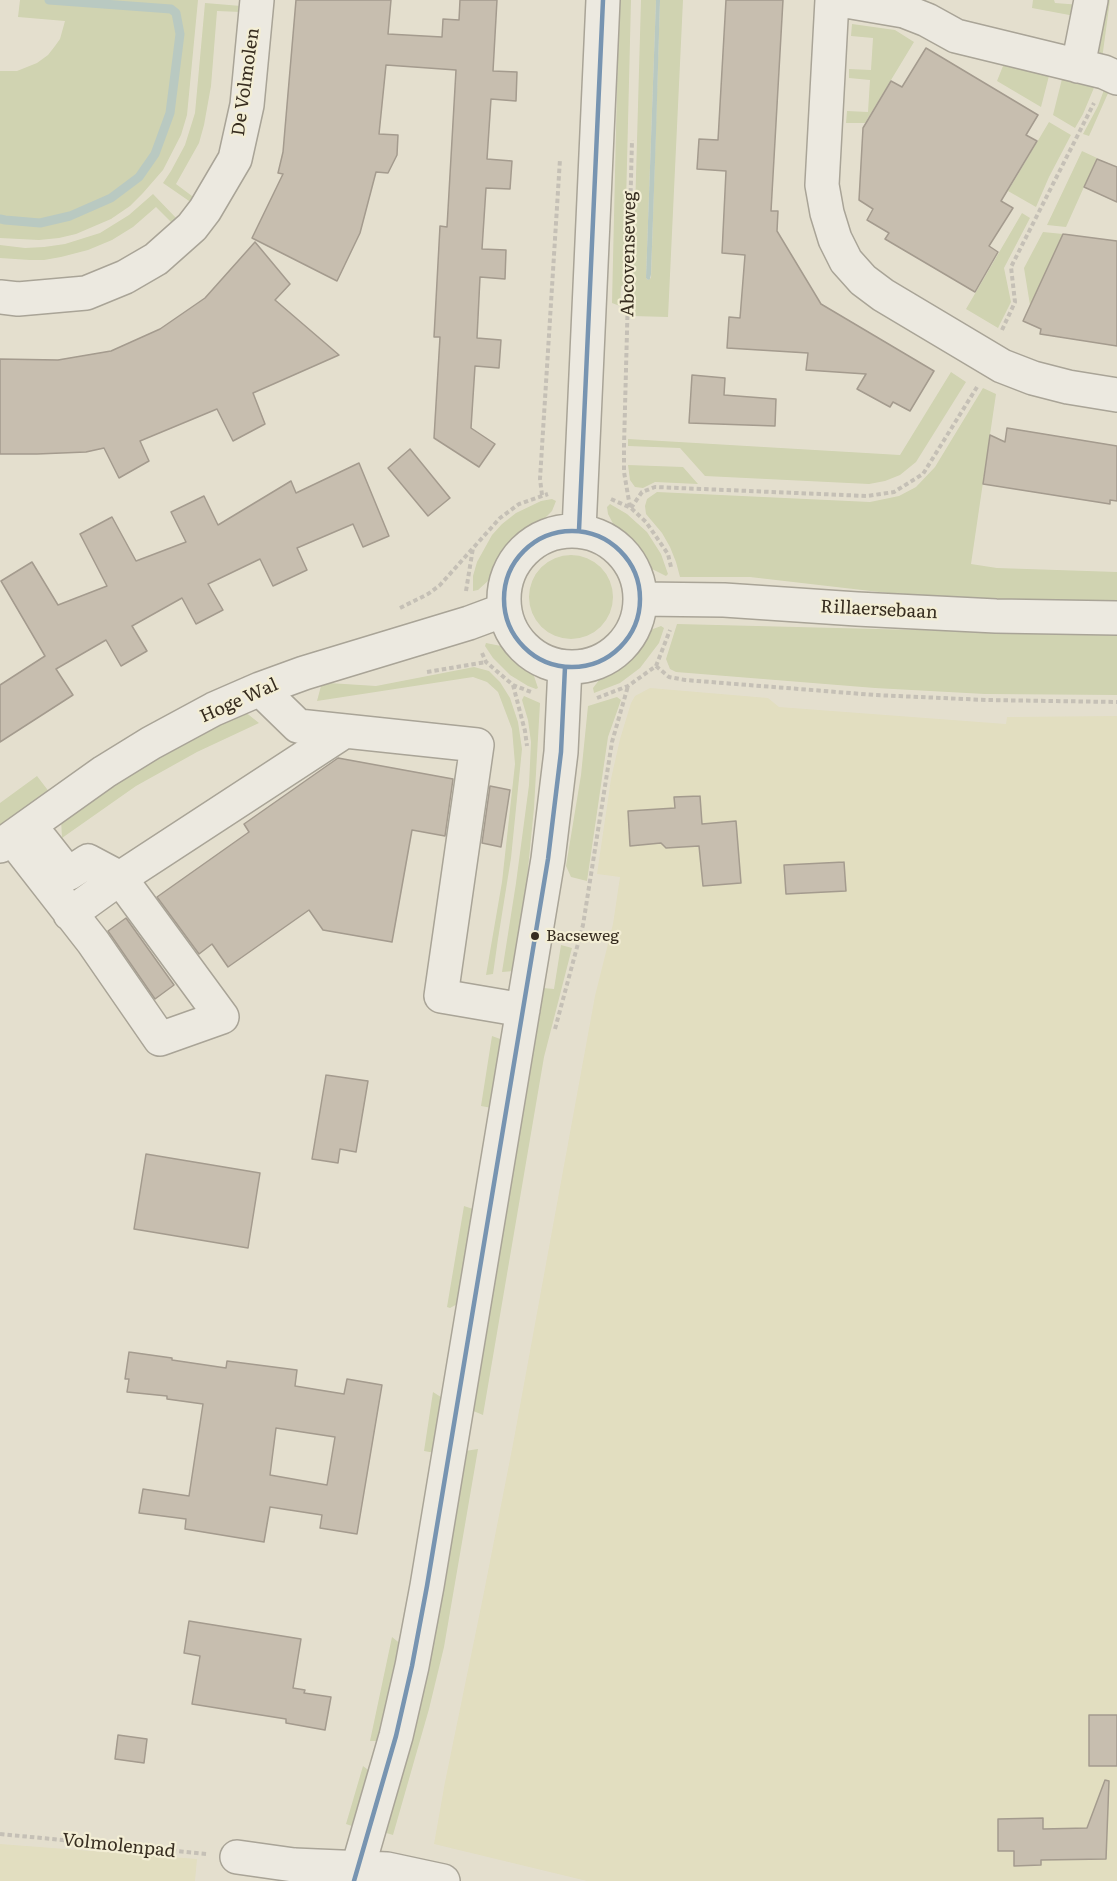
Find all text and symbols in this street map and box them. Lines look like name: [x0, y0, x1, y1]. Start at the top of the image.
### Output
street label: De Volmolen: [228, 27, 264, 137]
street label: Abcovenseweg: [617, 191, 641, 317]
street label: Rillaersebaan: [820, 596, 938, 624]
street label: Hoge Wal: [197, 674, 281, 728]
place label: Bacseweg: [546, 926, 619, 946]
marker: Bacseweg: [529, 930, 541, 942]
street label: Volmolenpad: [61, 1829, 177, 1863]

